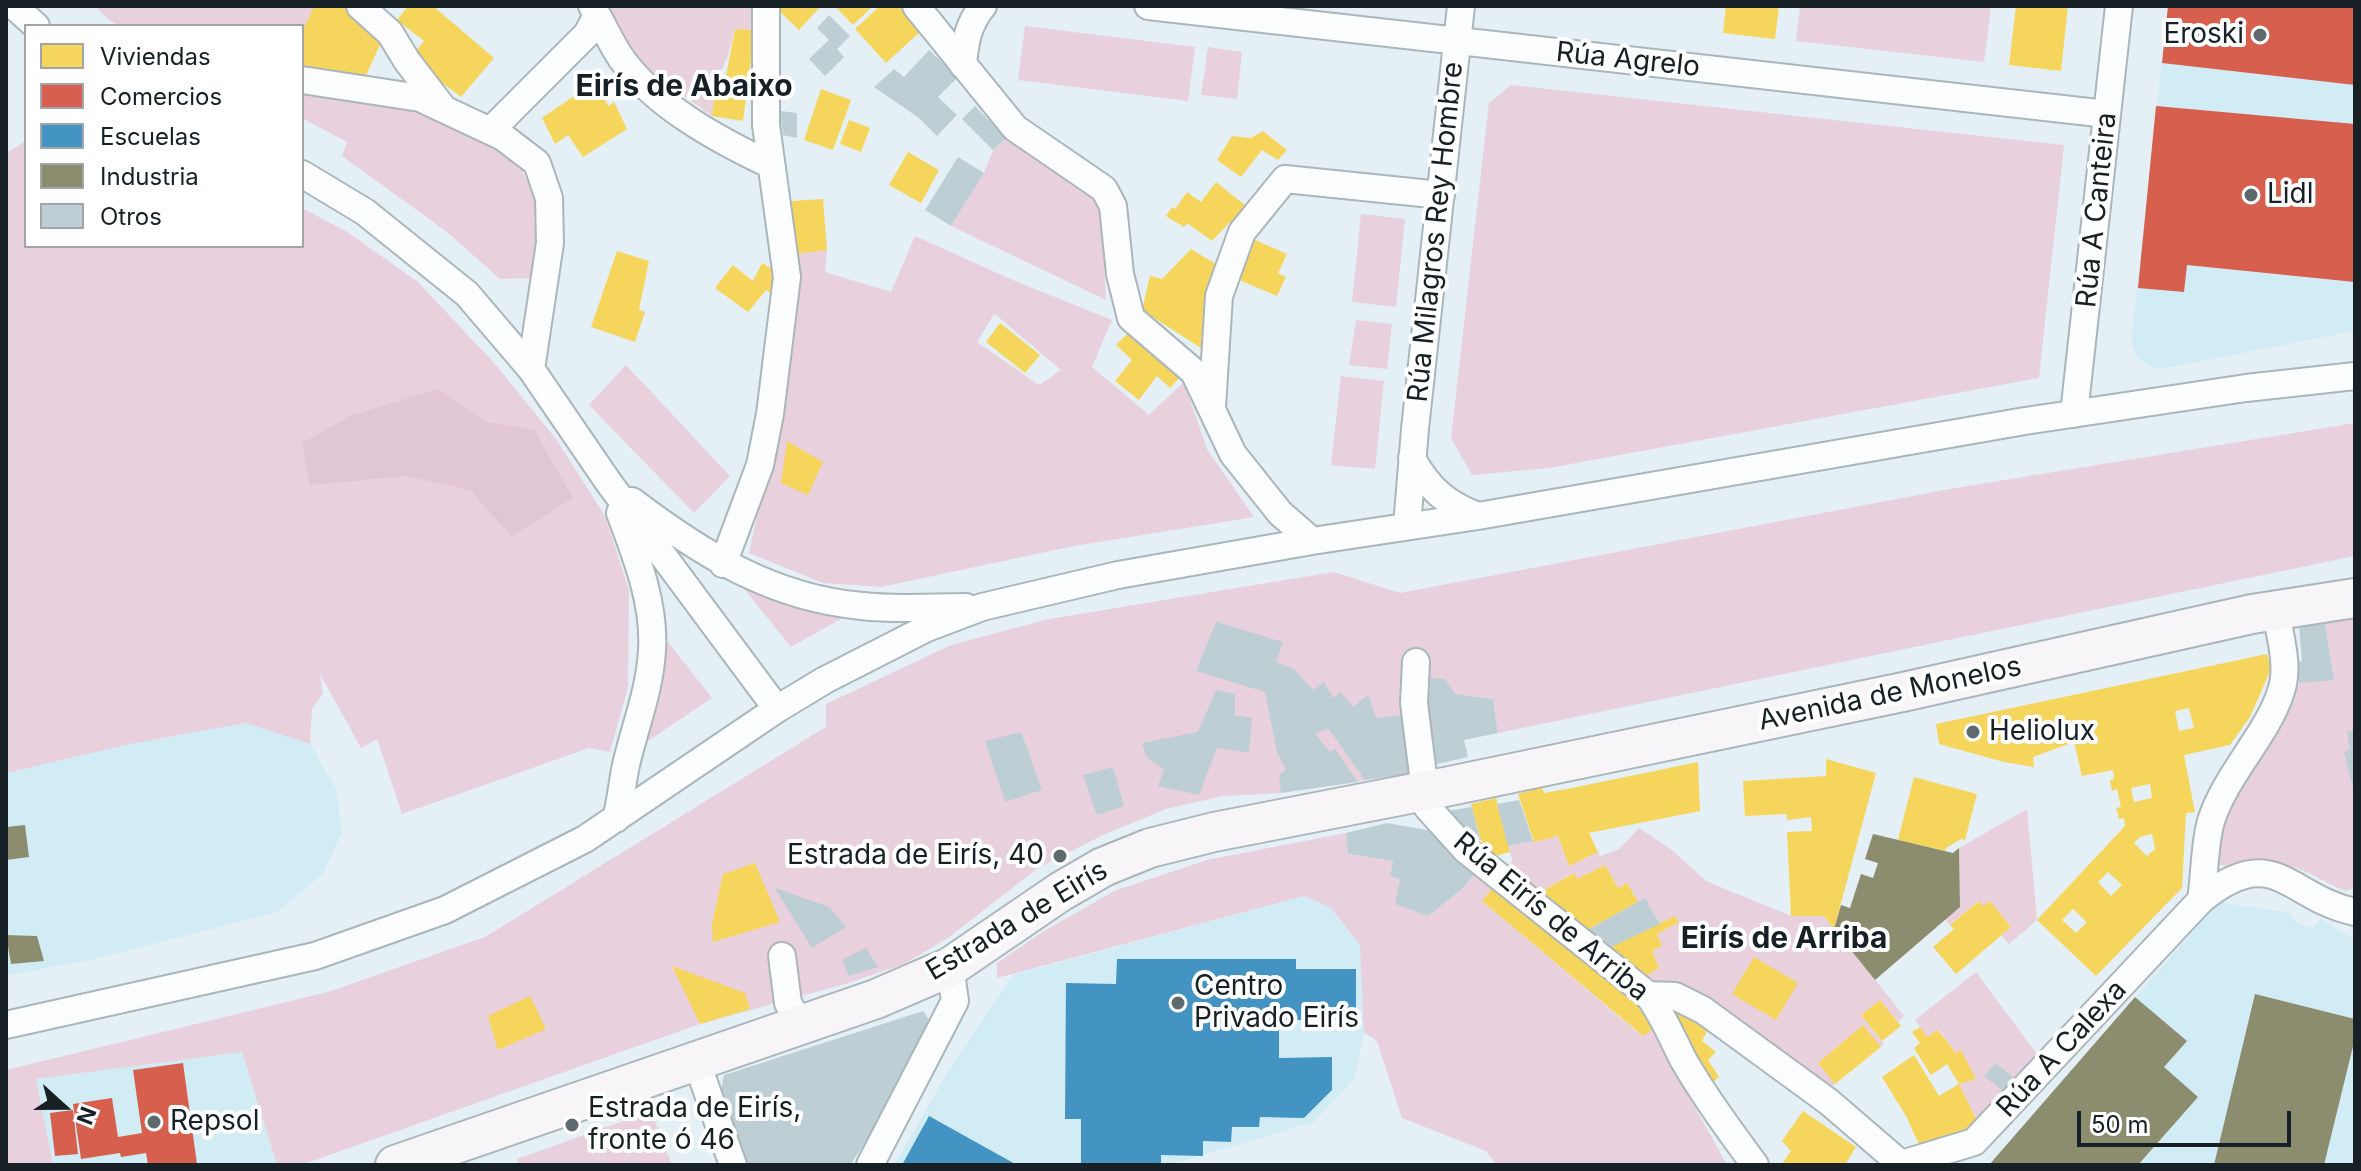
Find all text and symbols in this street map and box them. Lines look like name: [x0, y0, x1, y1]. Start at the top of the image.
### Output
place label: Eroski: [2163, 18, 2244, 52]
legend: [24, 24, 304, 248]
marker: Eroski: [2251, 26, 2269, 44]
street label: Rúa Agrelo: [1554, 36, 1702, 84]
text: Viviendas: [100, 42, 211, 71]
street label: Rúa Milagros Rey Hombre: [1401, 60, 1471, 404]
district label: Eirís de Abaixo: [575, 69, 793, 105]
text: Comercios: [100, 82, 222, 111]
street label: Rúa A Canteira: [2070, 111, 2124, 309]
text: Escuelas: [100, 122, 201, 151]
text: Industria: [100, 162, 199, 191]
place label: Lidl: [2267, 178, 2314, 212]
marker: Lidl: [2242, 186, 2260, 204]
text: Otros: [100, 202, 162, 231]
street label: Avenida de Monelos: [1756, 650, 2024, 738]
place label: Heliolux: [1989, 715, 2095, 749]
marker: Heliolux: [1964, 723, 1982, 741]
street label: Rúa Eirís de Arriba: [1446, 825, 1656, 1009]
place label: Estrada de Eirís, 40: [787, 839, 1044, 873]
marker: Estrada de Eirís, 40: [1051, 847, 1069, 865]
street label: Estrada de Eirís: [920, 854, 1114, 988]
district label: Eirís de Arriba: [1681, 921, 1887, 957]
place label: Centro Privado Eirís: [1194, 970, 1359, 1036]
street label: Rúa A Calexa: [1990, 974, 2134, 1124]
marker: Centro Privado Eirís: [1169, 994, 1187, 1012]
north arrow: [24, 1067, 104, 1147]
place label: Estrada de Eirís, fronte ó 46: [588, 1092, 801, 1158]
scale bar: [2081, 1095, 2295, 1145]
text: N: [71, 1103, 102, 1128]
place label: Repsol: [170, 1105, 259, 1139]
text: 50 m: [2091, 1110, 2149, 1139]
marker: Repsol: [145, 1113, 163, 1131]
marker: Estrada de Eirís, fronte ó 46: [563, 1116, 581, 1134]

